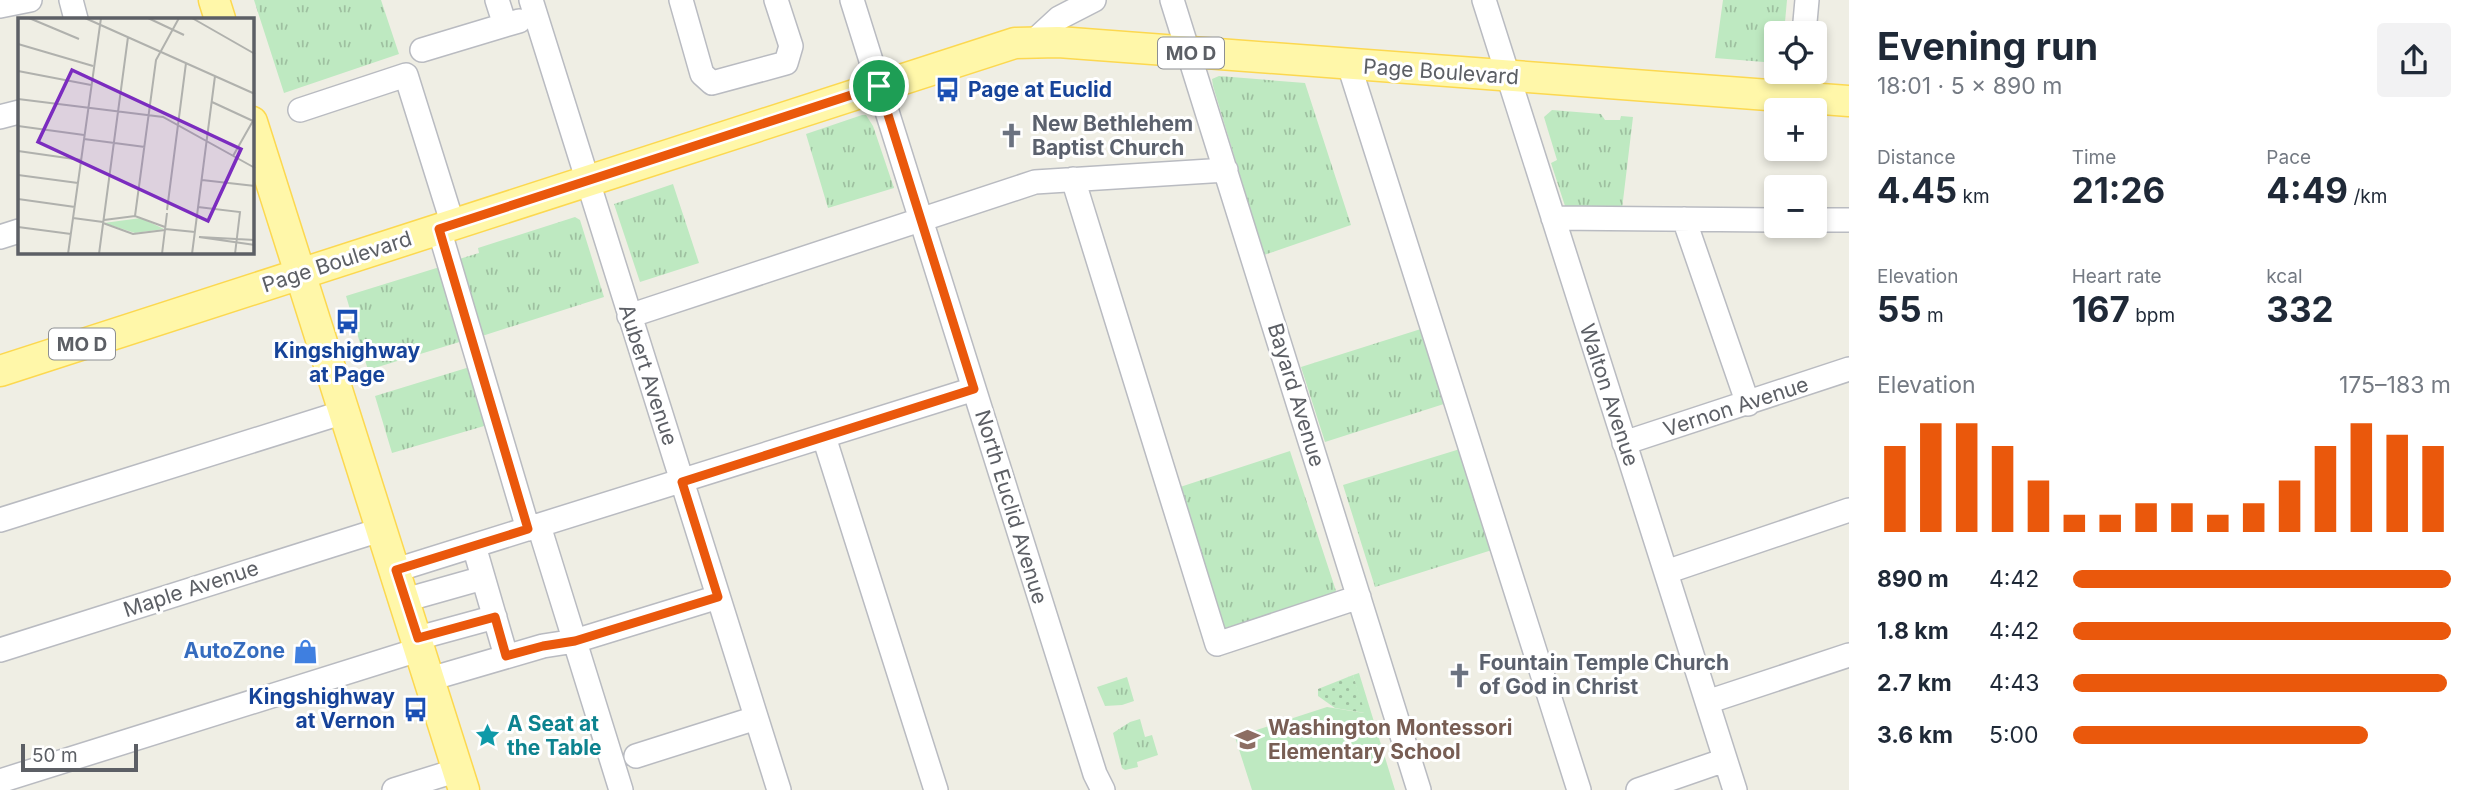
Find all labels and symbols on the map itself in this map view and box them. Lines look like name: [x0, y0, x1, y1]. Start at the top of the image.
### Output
inset map: [18, 18, 254, 254]
road number: MO D: [1158, 38, 1224, 68]
street label: Page Boulevard: [1362, 54, 1520, 89]
pin: [849, 56, 909, 116]
bus stop icon: Page at Euclid: [934, 76, 962, 104]
place label: Page at Euclid: [968, 77, 1112, 102]
place label: New Bethlehem Baptist Church: [1032, 111, 1193, 160]
church icon: New Bethlehem Baptist Church: [998, 122, 1026, 150]
street label: Page Boulevard: [259, 226, 415, 297]
street label: Aubert Avenue: [614, 301, 683, 449]
bus stop icon: Kingshighway at Page: [333, 308, 361, 336]
street label: Bayard Avenue: [1263, 320, 1330, 470]
street label: Walton Avenue: [1575, 321, 1644, 469]
road number: MO D: [49, 328, 115, 360]
place label: Kingshighway at Page: [274, 338, 421, 387]
street label: Vernon Avenue: [1660, 371, 1812, 442]
street label: North Euclid Avenue: [970, 407, 1053, 607]
street label: Maple Avenue: [120, 555, 262, 622]
shop icon: AutoZone: [291, 637, 319, 665]
place label: AutoZone: [183, 638, 285, 663]
place label: Fountain Temple Church of God in Christ: [1479, 650, 1729, 699]
church icon: Fountain Temple Church of God in Christ: [1445, 661, 1473, 689]
place label: Kingshighway at Vernon: [249, 684, 395, 733]
bus stop icon: Kingshighway at Vernon: [401, 695, 429, 723]
place label: A Seat at the Table: [507, 711, 601, 760]
place label: Washington Montessori Elementary School: [1268, 715, 1512, 764]
place icon: A Seat at the Table: [473, 722, 501, 750]
school or university icon: Washington Montessori Elementary School: [1234, 726, 1262, 754]
scale bar: [21, 741, 138, 773]

